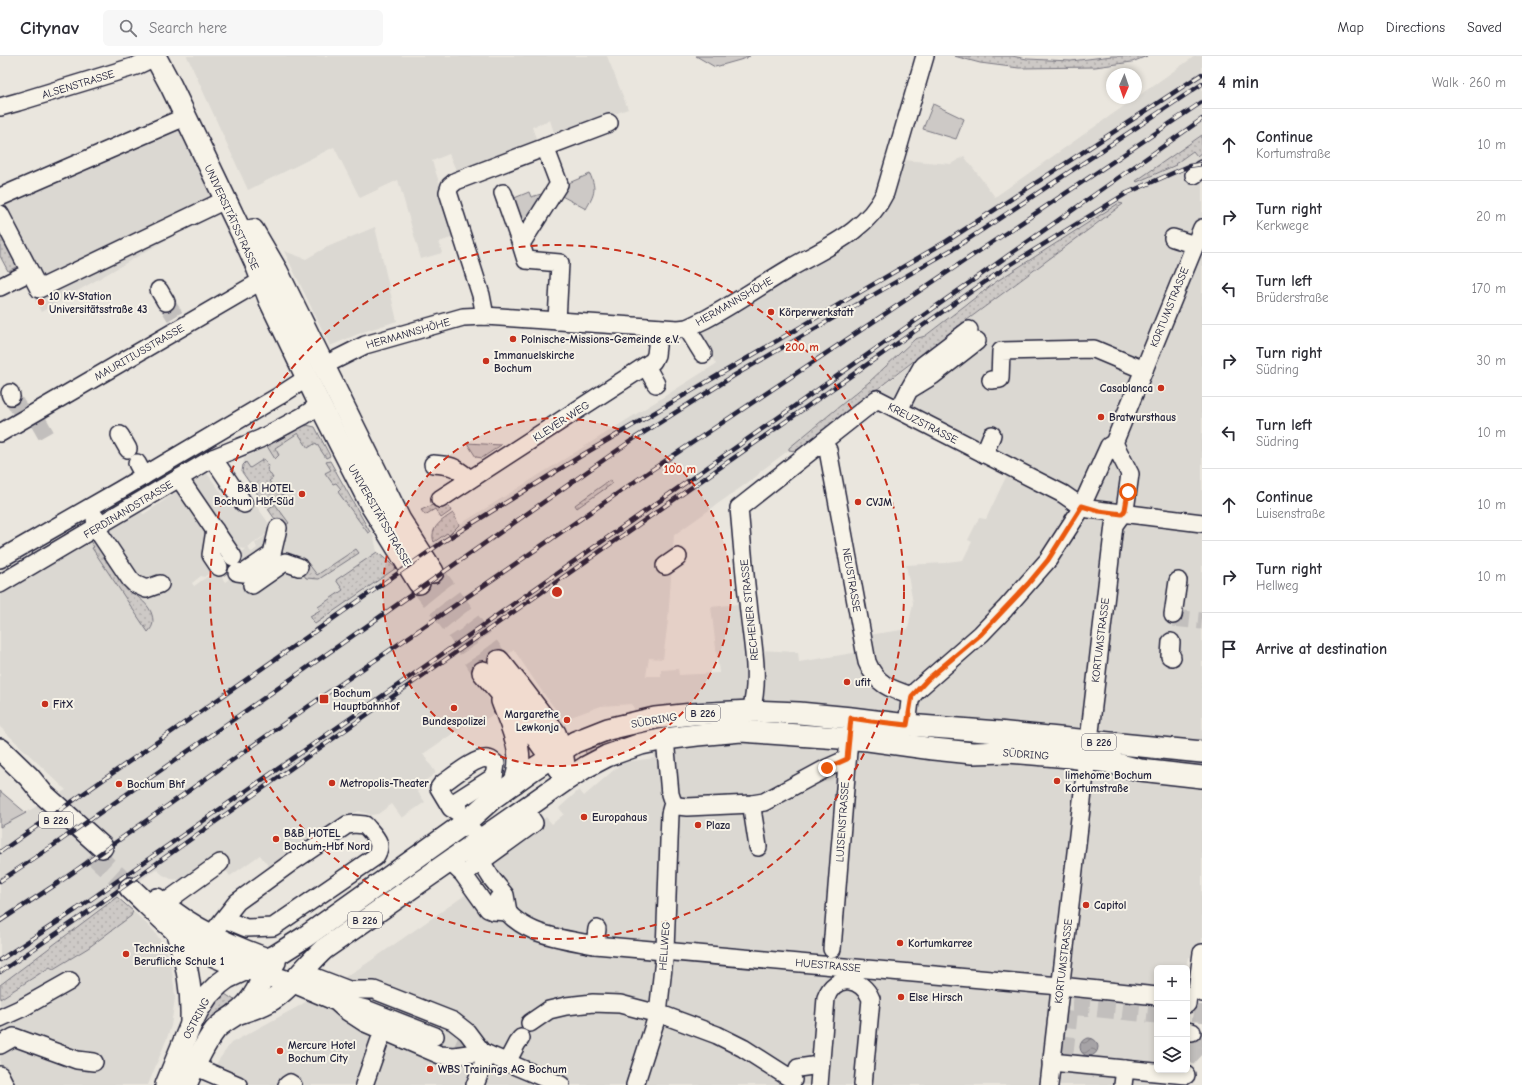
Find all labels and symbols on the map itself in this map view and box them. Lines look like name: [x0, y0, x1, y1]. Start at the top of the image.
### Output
street label: ALSENSTRASSE: [40, 67, 116, 102]
north arrow: [1106, 68, 1142, 104]
street label: UNIVERSITÄTSSTRASSE: [201, 162, 262, 272]
street label: KORTUMSTRASSE: [1147, 265, 1192, 349]
street label: HERMANNSHÖHE: [693, 274, 775, 329]
place label: 10 kV-Station Universitätsstraße 43: [49, 290, 147, 316]
marker: 10 kV-Station Universitätsstraße 43: [36, 297, 46, 307]
place label: Körperwerkstatt: [779, 306, 854, 319]
marker: Körperwerkstatt: [766, 307, 776, 317]
street label: HERMANNSHÖHE: [365, 315, 452, 352]
street label: MAURITIUSSTRASSE: [92, 321, 187, 383]
place label: Polnische-Missions-Gemeinde e.V.: [521, 333, 679, 346]
marker: Polnische-Missions-Gemeinde e.V.: [508, 334, 518, 344]
text: 200 m: [785, 340, 819, 354]
place label: Immanuelskirche Bochum: [494, 349, 575, 375]
marker: Immanuelskirche Bochum: [481, 356, 491, 366]
place label: Casablanca: [1100, 382, 1153, 395]
marker: Casablanca: [1156, 383, 1166, 393]
street label: KLEVER WEG: [530, 398, 592, 445]
street label: KREUZSTRASSE: [886, 400, 960, 447]
place label: Bratwursthaus: [1109, 411, 1176, 424]
marker: Bratwursthaus: [1096, 412, 1106, 422]
street label: UNIVERSITÄTSSTRASSE: [345, 462, 414, 568]
text: 100 m: [664, 462, 696, 476]
street label: FERDINANDSTRASSE: [81, 477, 176, 541]
place label: B&B HOTEL Bochum Hbf-Süd: [214, 482, 294, 508]
route start: [1119, 483, 1137, 501]
marker: B&B HOTEL Bochum Hbf-Süd: [297, 489, 307, 499]
place label: CVJM: [866, 496, 892, 509]
marker: CVJM: [853, 497, 863, 507]
street label: NEUSTRASSE: [839, 547, 864, 614]
street label: RECHENER STRASSE: [738, 558, 761, 661]
centre of rings: [550, 585, 564, 599]
street label: KORTUMSTRASSE: [1089, 597, 1112, 683]
place label: ufit: [855, 676, 871, 689]
marker: ufit: [842, 677, 852, 687]
place label: Bochum Hauptbahnhof: [333, 687, 400, 713]
marker: Bochum Hauptbahnhof: [318, 693, 330, 705]
place label: FitX: [53, 698, 73, 711]
marker: FitX: [40, 699, 50, 709]
marker: Bundespolizei: [449, 703, 459, 713]
road number: B 226: [686, 705, 720, 721]
place label: Margarethe Lewkonja: [505, 708, 560, 734]
street label: SÜDRING: [630, 710, 678, 731]
place label: Bundespolizei: [422, 715, 486, 728]
marker: Margarethe Lewkonja: [562, 715, 572, 725]
road number: B 226: [1082, 734, 1116, 750]
street label: SÜDRING: [1002, 746, 1050, 763]
route end: [818, 759, 836, 777]
place label: limehome Bochum Kortumstraße: [1065, 769, 1152, 795]
marker: limehome Bochum Kortumstraße: [1052, 776, 1062, 786]
place label: Metropolis-Theater: [340, 777, 429, 790]
place label: Bochum Bhf: [127, 778, 185, 791]
marker: Metropolis-Theater: [327, 778, 337, 788]
marker: Bochum Bhf: [114, 779, 124, 789]
street label: LUISENSTRASSE: [833, 781, 852, 863]
place label: Europahaus: [592, 811, 648, 824]
road number: B 226: [39, 812, 73, 828]
marker: Europahaus: [579, 812, 589, 822]
place label: Plaza: [706, 819, 730, 832]
marker: Plaza: [693, 820, 703, 830]
place label: B&B HOTEL Bochum-Hbf Nord: [284, 827, 370, 853]
marker: B&B HOTEL Bochum-Hbf Nord: [271, 834, 281, 844]
place label: Capitol: [1094, 899, 1126, 912]
marker: Capitol: [1081, 900, 1091, 910]
road number: B 226: [348, 912, 382, 928]
street label: KORTUMSTRASSE: [1052, 918, 1075, 1004]
street label: HELLWEG: [656, 921, 673, 971]
place label: Kortumkarree: [908, 937, 973, 950]
marker: Kortumkarree: [895, 938, 905, 948]
place label: Technische Berufliche Schule 1: [134, 942, 224, 968]
marker: Technische Berufliche Schule 1: [121, 949, 131, 959]
street label: HUESTRASSE: [795, 956, 862, 975]
place label: Else Hirsch: [909, 991, 963, 1004]
marker: Else Hirsch: [896, 992, 906, 1002]
street label: OSTRING: [180, 995, 213, 1041]
place label: Mercure Hotel Bochum City: [288, 1039, 356, 1065]
marker: Mercure Hotel Bochum City: [275, 1046, 285, 1056]
place label: WBS Trainings AG Bochum: [438, 1063, 567, 1076]
marker: WBS Trainings AG Bochum: [425, 1064, 435, 1074]

